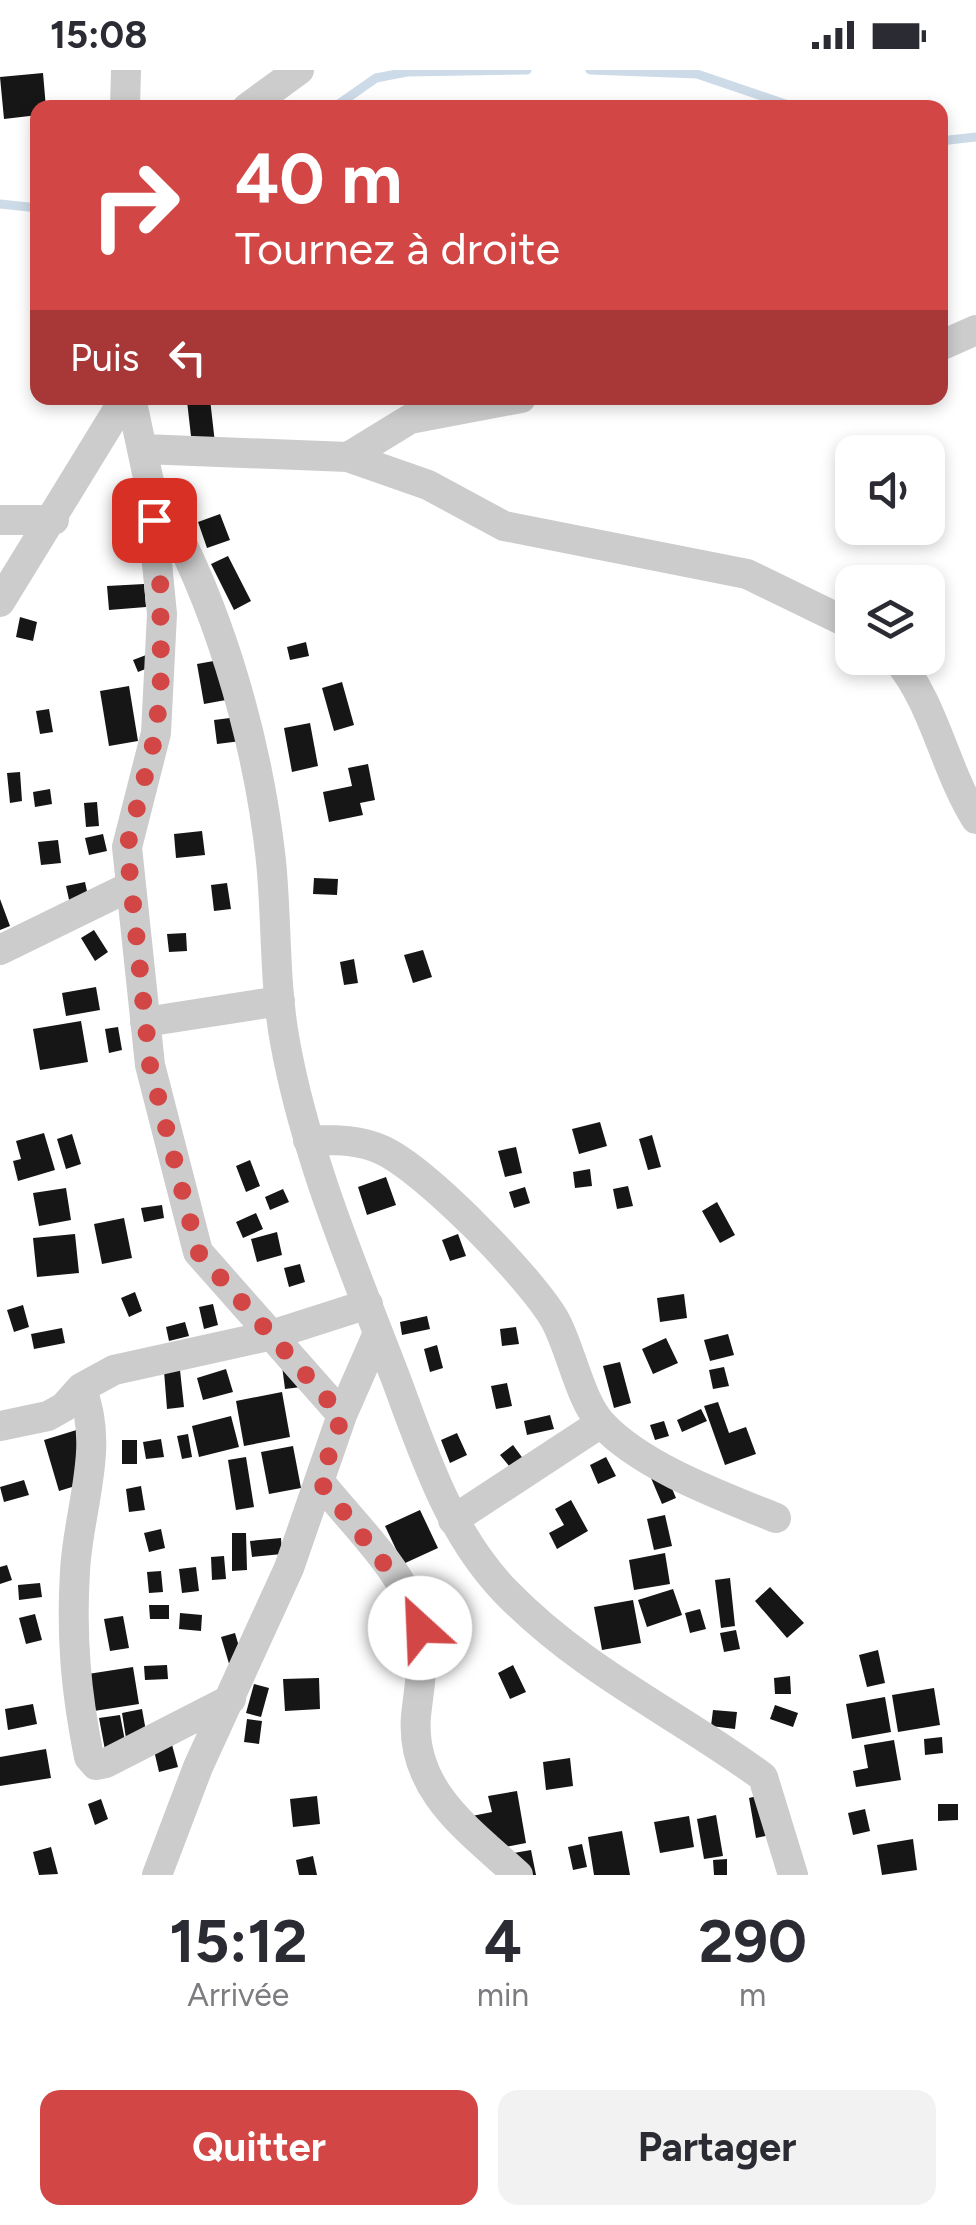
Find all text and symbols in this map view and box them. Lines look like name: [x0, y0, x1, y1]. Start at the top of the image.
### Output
text: 15:08: [50, 12, 147, 58]
text: 40 m: [235, 136, 402, 221]
icon: right: [70, 140, 200, 270]
text: Tournez à droite: [235, 221, 560, 275]
icon: left: [160, 330, 215, 385]
text: Puis: [70, 335, 140, 381]
map controls: [835, 435, 945, 675]
button: sound: [835, 435, 945, 545]
pin: [112, 478, 197, 563]
icon: arrive: [127, 493, 182, 548]
button: layers: [835, 565, 945, 675]
position arrow: [368, 1576, 472, 1680]
text: 15:12: [169, 1905, 308, 1977]
text: 4: [484, 1905, 522, 1977]
text: 290: [698, 1905, 807, 1977]
text: Arrivée: [187, 1976, 289, 2014]
text: min: [477, 1976, 529, 2014]
text: m: [739, 1976, 766, 2014]
button: Quitter: [40, 2090, 478, 2205]
button: Partager: [498, 2090, 936, 2205]

